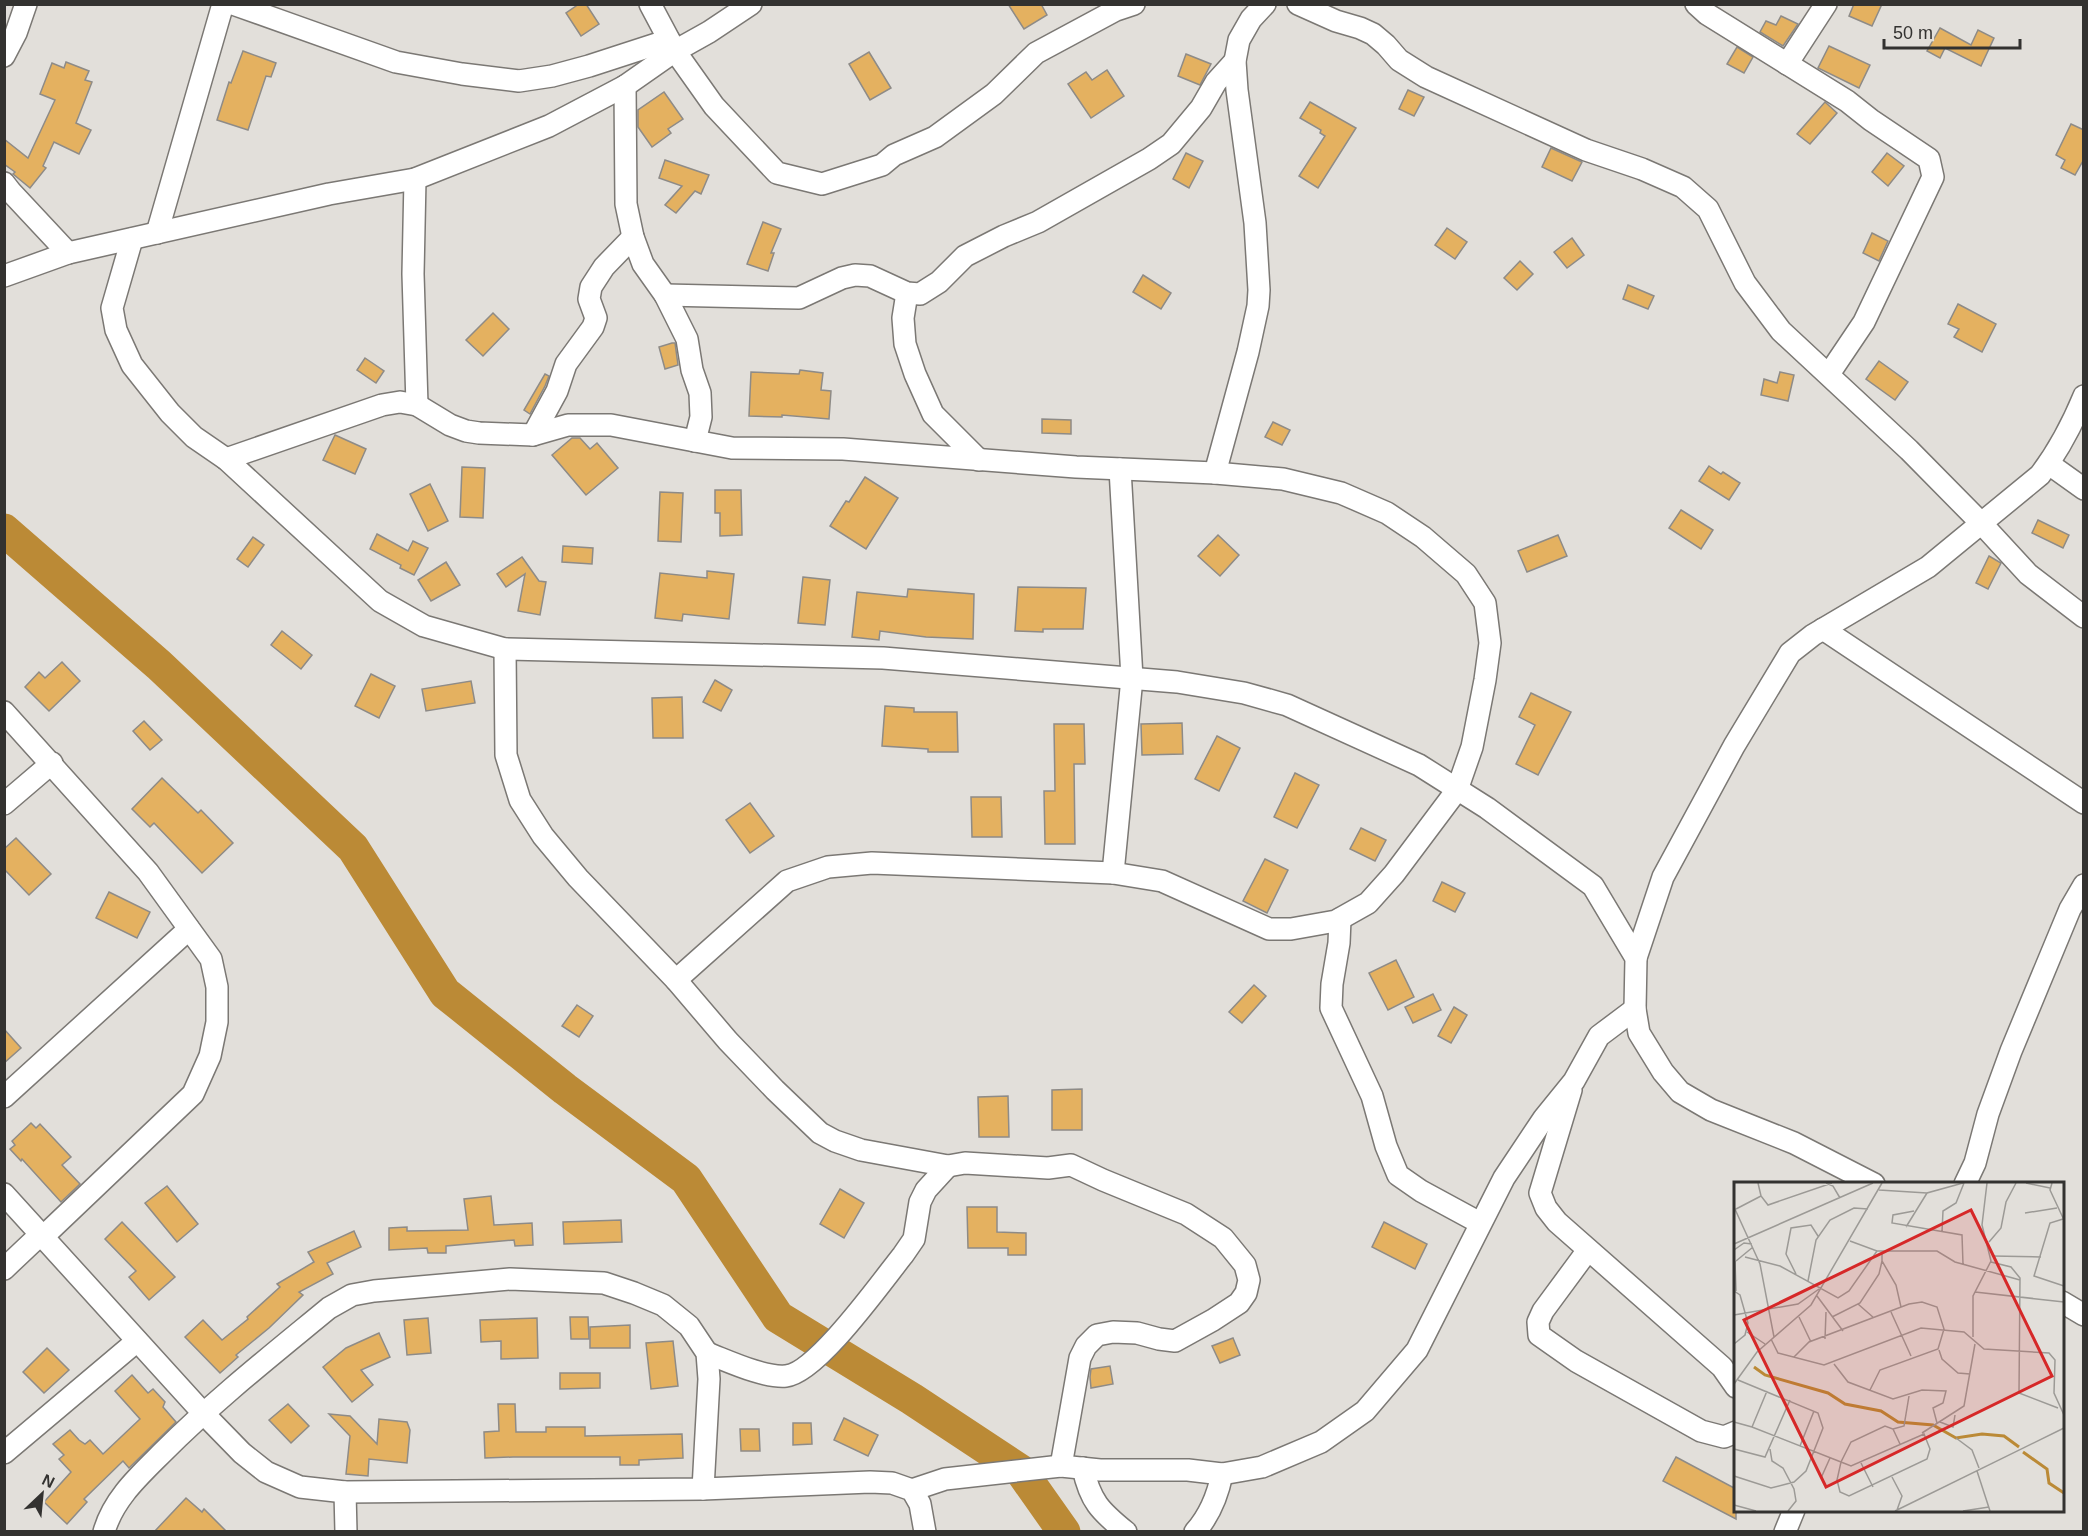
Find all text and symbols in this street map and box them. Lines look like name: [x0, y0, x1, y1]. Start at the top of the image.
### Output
scale bar: [1884, 12, 2020, 50]
text: 50 m: [1893, 23, 1933, 43]
inset map: [1734, 1182, 2064, 1512]
north arrow: [12, 1464, 72, 1524]
text: N: [39, 1471, 57, 1491]

